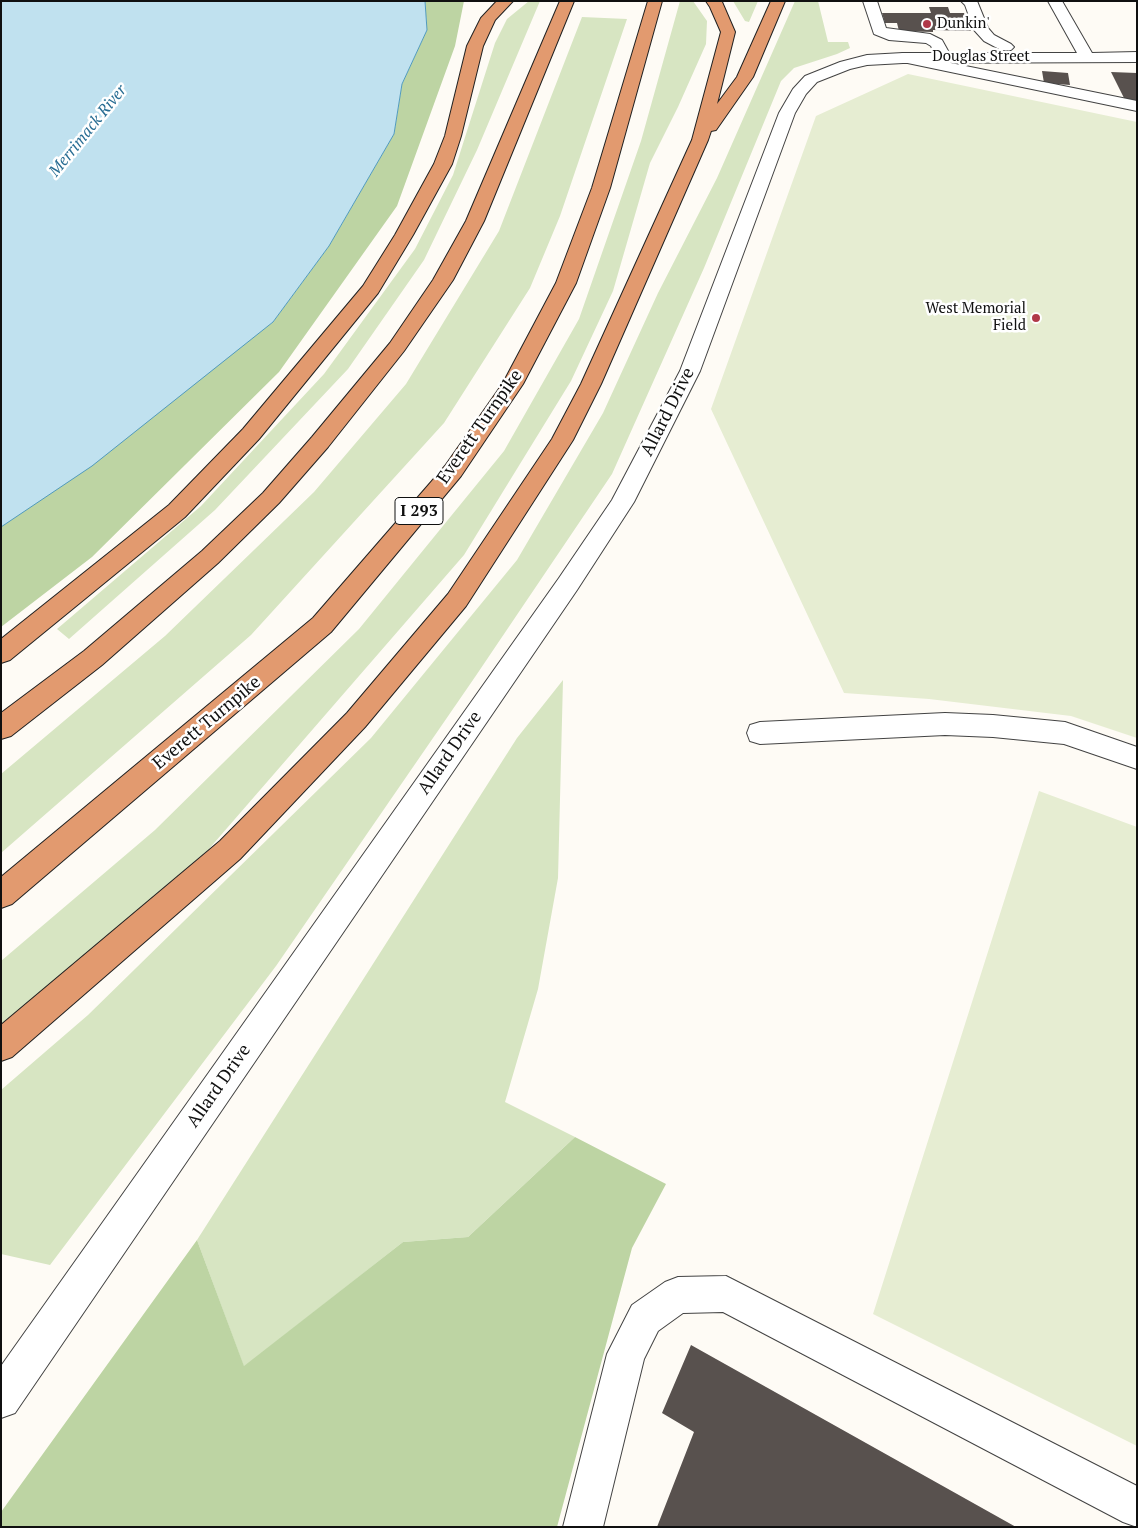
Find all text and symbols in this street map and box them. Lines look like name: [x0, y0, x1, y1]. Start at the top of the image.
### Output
place label: Dunkin': [937, 15, 990, 33]
marker: Dunkin': [921, 18, 933, 30]
street label: Douglas Street: [932, 48, 1030, 66]
water label: Merrimack River: [45, 81, 131, 181]
place label: West Memorial Field: [926, 300, 1026, 335]
marker: West Memorial Field: [1030, 312, 1042, 324]
street label: Allard Drive: [636, 364, 700, 460]
street label: Everett Turnpike: [433, 366, 527, 488]
road number: I 293: [395, 498, 443, 524]
street label: Everett Turnpike: [149, 672, 265, 774]
street label: Allard Drive: [413, 707, 487, 799]
street label: Allard Drive: [182, 1040, 256, 1132]

